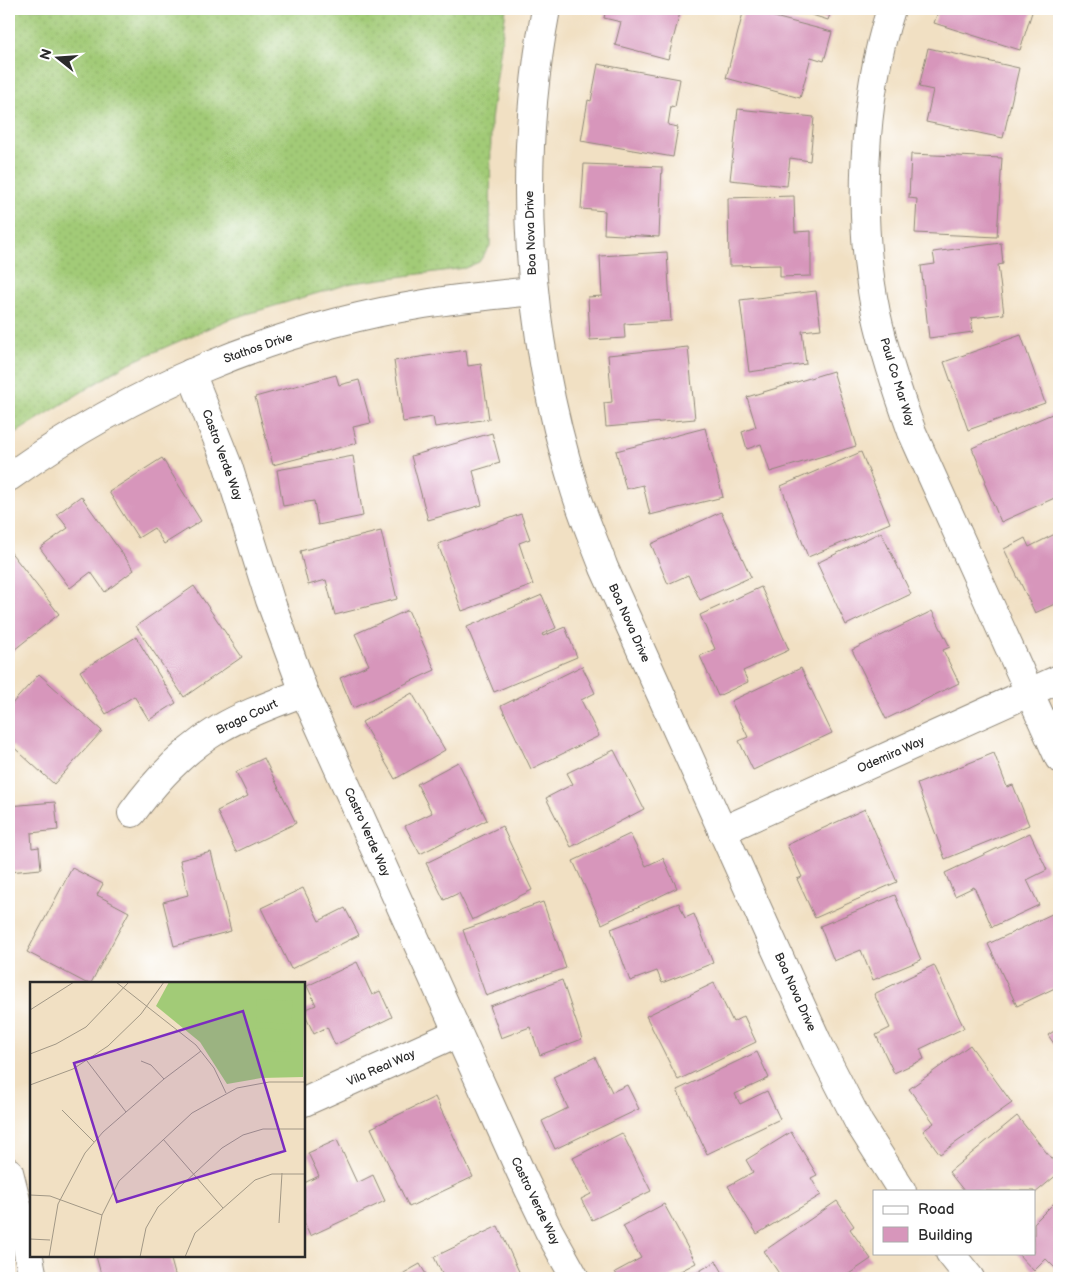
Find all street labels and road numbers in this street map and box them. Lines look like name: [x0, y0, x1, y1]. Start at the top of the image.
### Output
street label: Boa Nova Drive: [522, 190, 540, 276]
street label: Stathos Drive: [222, 329, 294, 367]
street label: Paul Co Mar Way: [876, 336, 918, 429]
street label: Castro Verde Way: [199, 407, 246, 503]
street label: Boa Nova Drive: [605, 581, 653, 665]
street label: Braga Court: [214, 696, 280, 738]
street label: Odemira Way: [855, 733, 927, 776]
street label: Castro Verde Way: [341, 785, 394, 879]
street label: Boa Nova Drive: [771, 950, 819, 1034]
street label: Vila Real Way: [345, 1046, 418, 1090]
street label: Castro Verde Way: [507, 1155, 563, 1248]

